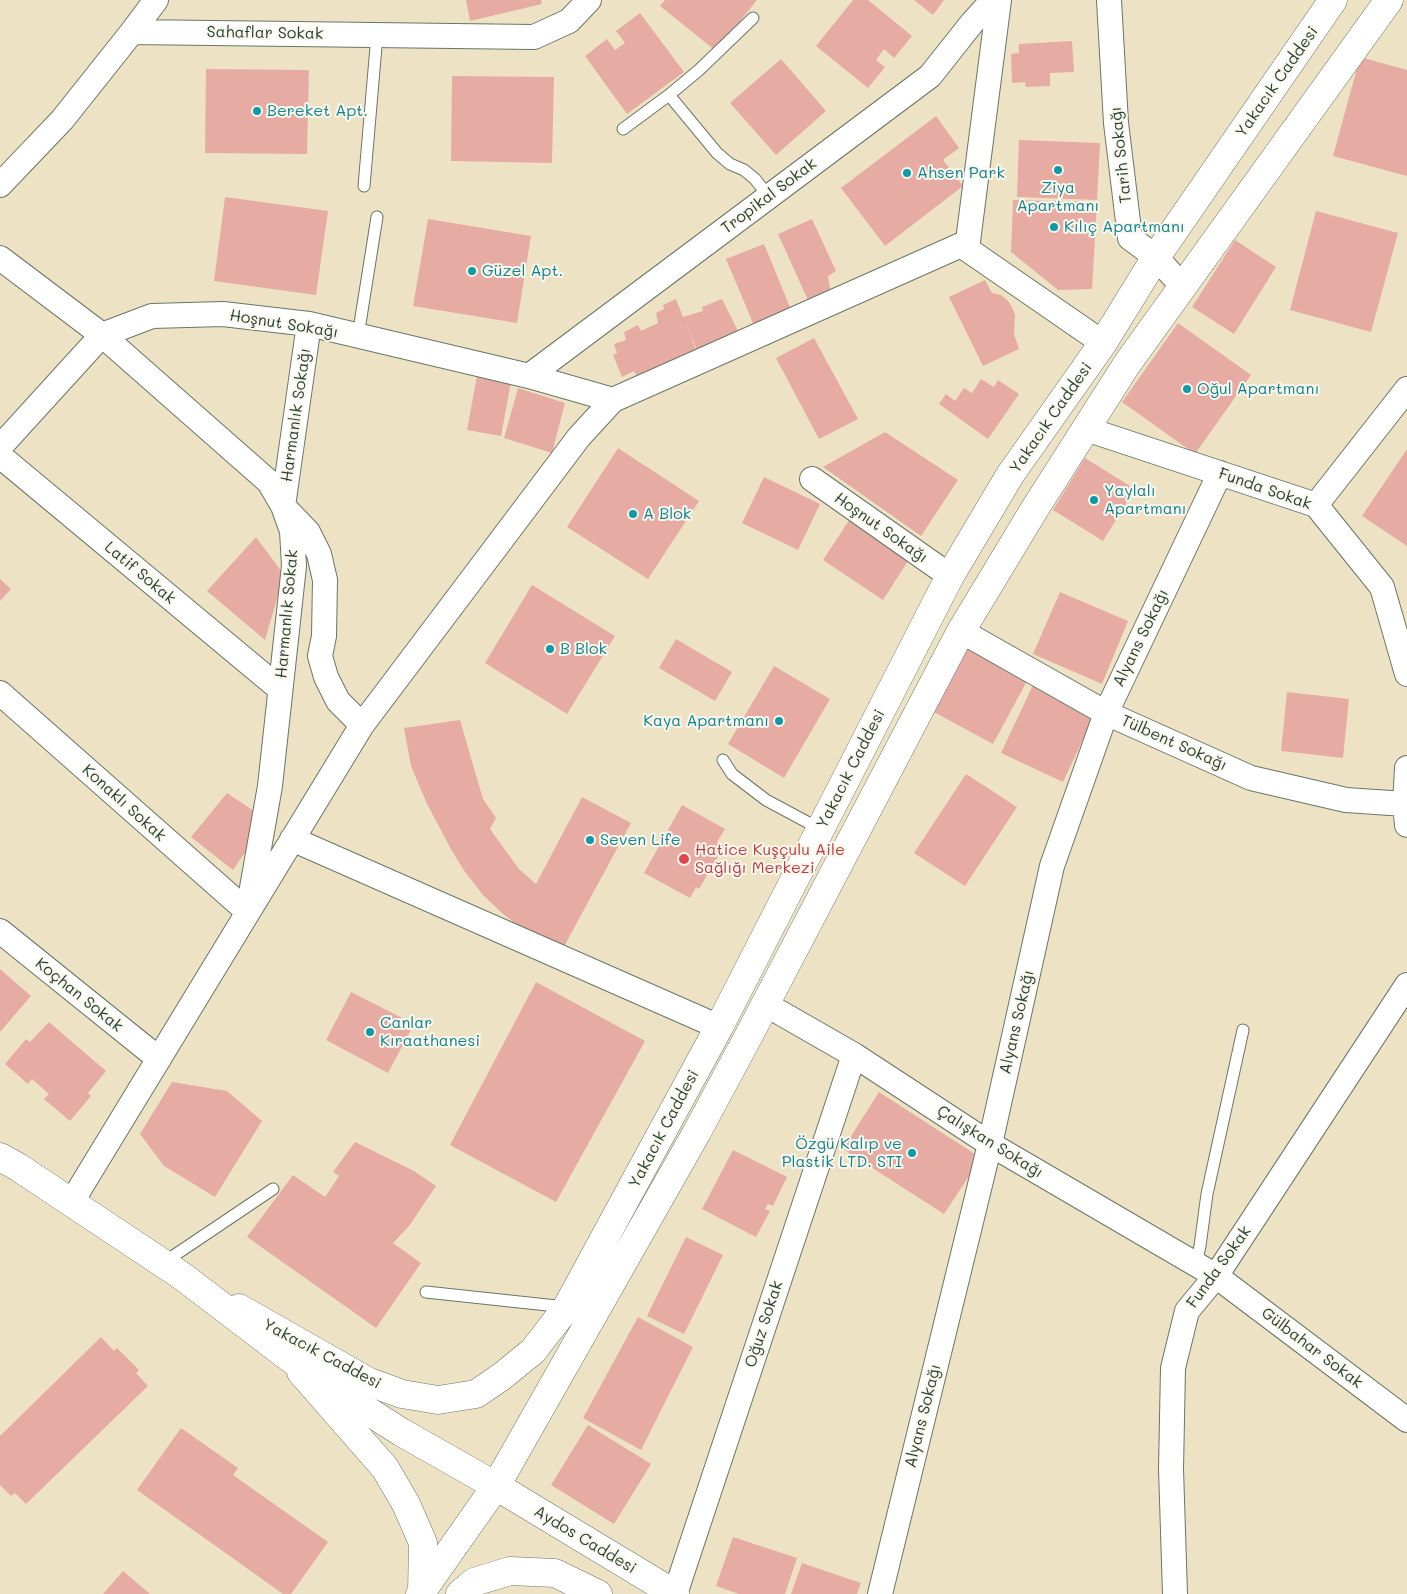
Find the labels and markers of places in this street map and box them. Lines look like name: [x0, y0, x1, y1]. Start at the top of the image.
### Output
place label: Bereket Apt.: [267, 101, 368, 121]
marker: Bereket Apt.: [251, 105, 263, 117]
place label: Ahsen Park: [917, 163, 1005, 183]
marker: Ziya Apartmanı: [1052, 164, 1064, 176]
marker: Ahsen Park: [901, 167, 913, 179]
place label: Ziya Apartmanı: [1017, 178, 1099, 216]
place label: Kılıç Apartmanı: [1064, 217, 1185, 237]
marker: Kılıç Apartmanı: [1048, 221, 1060, 233]
place label: Güzel Apt.: [482, 261, 563, 281]
marker: Güzel Apt.: [466, 265, 478, 277]
place label: Oğul Apartmanı: [1197, 379, 1319, 399]
marker: Oğul Apartmanı: [1181, 383, 1193, 395]
place label: Yaylalı Apartmanı: [1104, 481, 1187, 519]
marker: Yaylalı Apartmanı: [1088, 494, 1100, 506]
place label: A Blok: [643, 504, 691, 524]
marker: A Blok: [627, 508, 639, 520]
place label: B Blok: [560, 639, 607, 659]
marker: B Blok: [544, 643, 556, 655]
place label: Kaya Apartmanı: [643, 711, 769, 731]
marker: Kaya Apartmanı: [773, 715, 785, 727]
place label: Seven Life: [600, 830, 681, 850]
marker: Seven Life: [584, 834, 596, 846]
place label: Hatice Kuşçulu Aile Sağlığı Merkezi: [695, 840, 845, 878]
marker: Hatice Kuşçulu Aile Sağlığı Merkezi: [677, 852, 691, 866]
place label: Canlar Kıraathanesi: [380, 1013, 480, 1051]
marker: Canlar Kıraathanesi: [364, 1026, 376, 1038]
place label: Özgü Kalıp ve Plastik LTD. STI: [782, 1134, 902, 1172]
marker: Özgü Kalıp ve Plastik LTD. STI: [906, 1147, 918, 1159]

